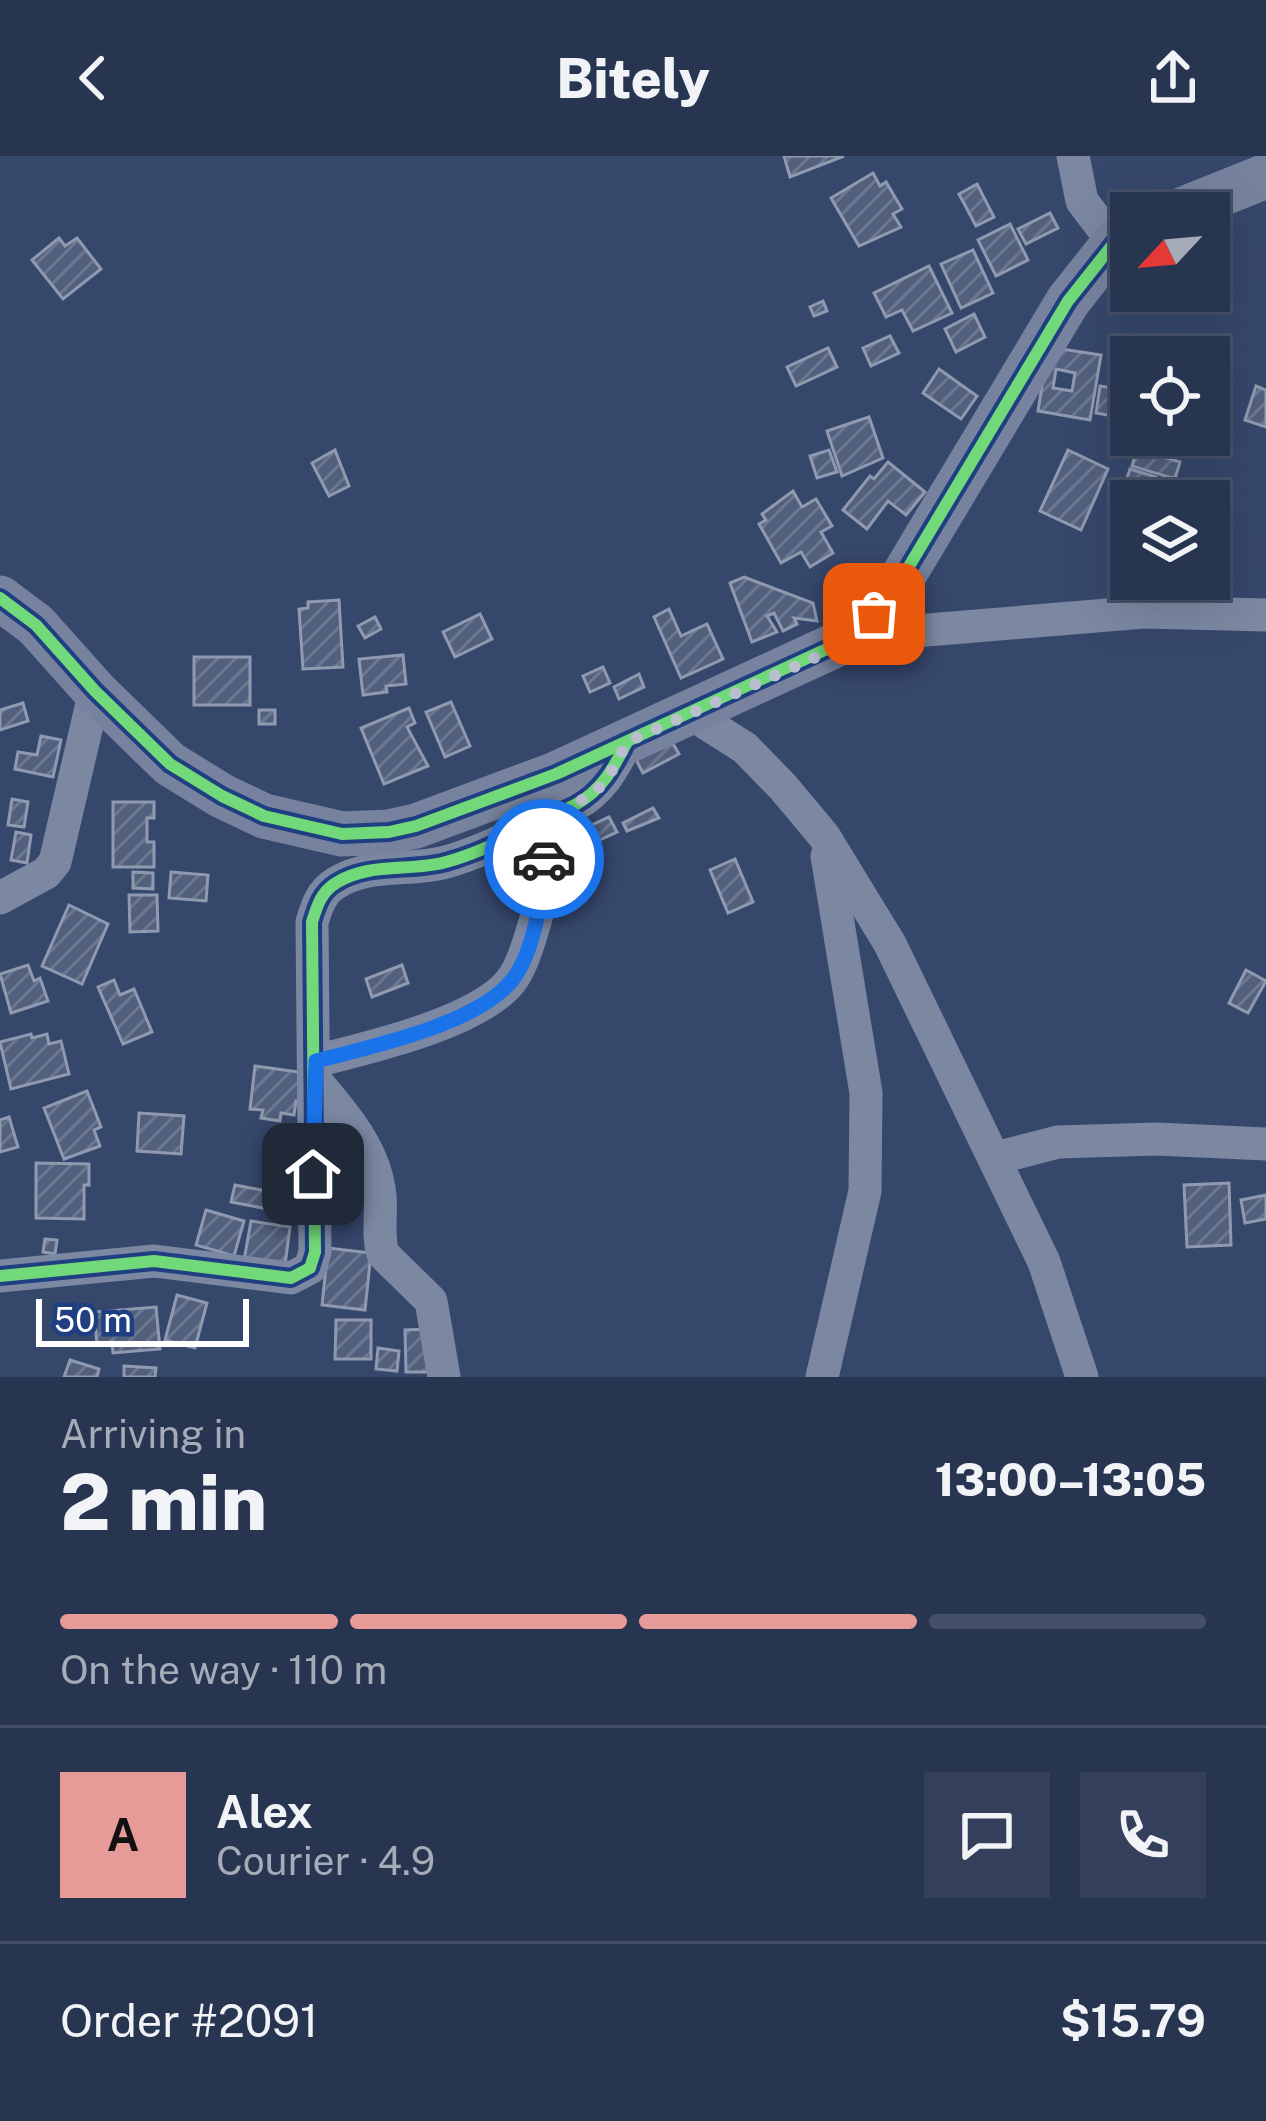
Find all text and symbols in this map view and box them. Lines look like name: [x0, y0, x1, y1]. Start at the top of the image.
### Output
icon: back: [60, 45, 126, 111]
icon: share: [1140, 45, 1206, 111]
text: Bitely: [556, 47, 710, 110]
north arrow: [1110, 192, 1230, 312]
map controls: [1110, 192, 1230, 600]
button: locate: [1110, 336, 1230, 456]
button: layers: [1110, 480, 1230, 600]
pin: [823, 563, 925, 665]
icon: bag: [841, 581, 907, 647]
courier: [484, 799, 604, 919]
icon: car: [511, 826, 577, 892]
pin: [262, 1123, 364, 1225]
icon: home: [280, 1141, 346, 1207]
scale bar: [36, 1293, 249, 1346]
text: 50 m: [54, 1301, 132, 1339]
text: Arriving in: [60, 1411, 246, 1457]
text: 13:00–13:05: [935, 1453, 1206, 1506]
text: 2 min: [60, 1456, 267, 1548]
text: On the way · 110 m: [60, 1647, 387, 1693]
button: chat: [924, 1772, 1050, 1898]
button: phone: [1080, 1772, 1206, 1898]
text: Alex: [216, 1785, 313, 1838]
text: A: [107, 1808, 139, 1861]
text: Courier · 4.9: [216, 1838, 435, 1884]
text: Order #2091: [60, 1994, 318, 2047]
text: $15.79: [1060, 1994, 1206, 2047]

